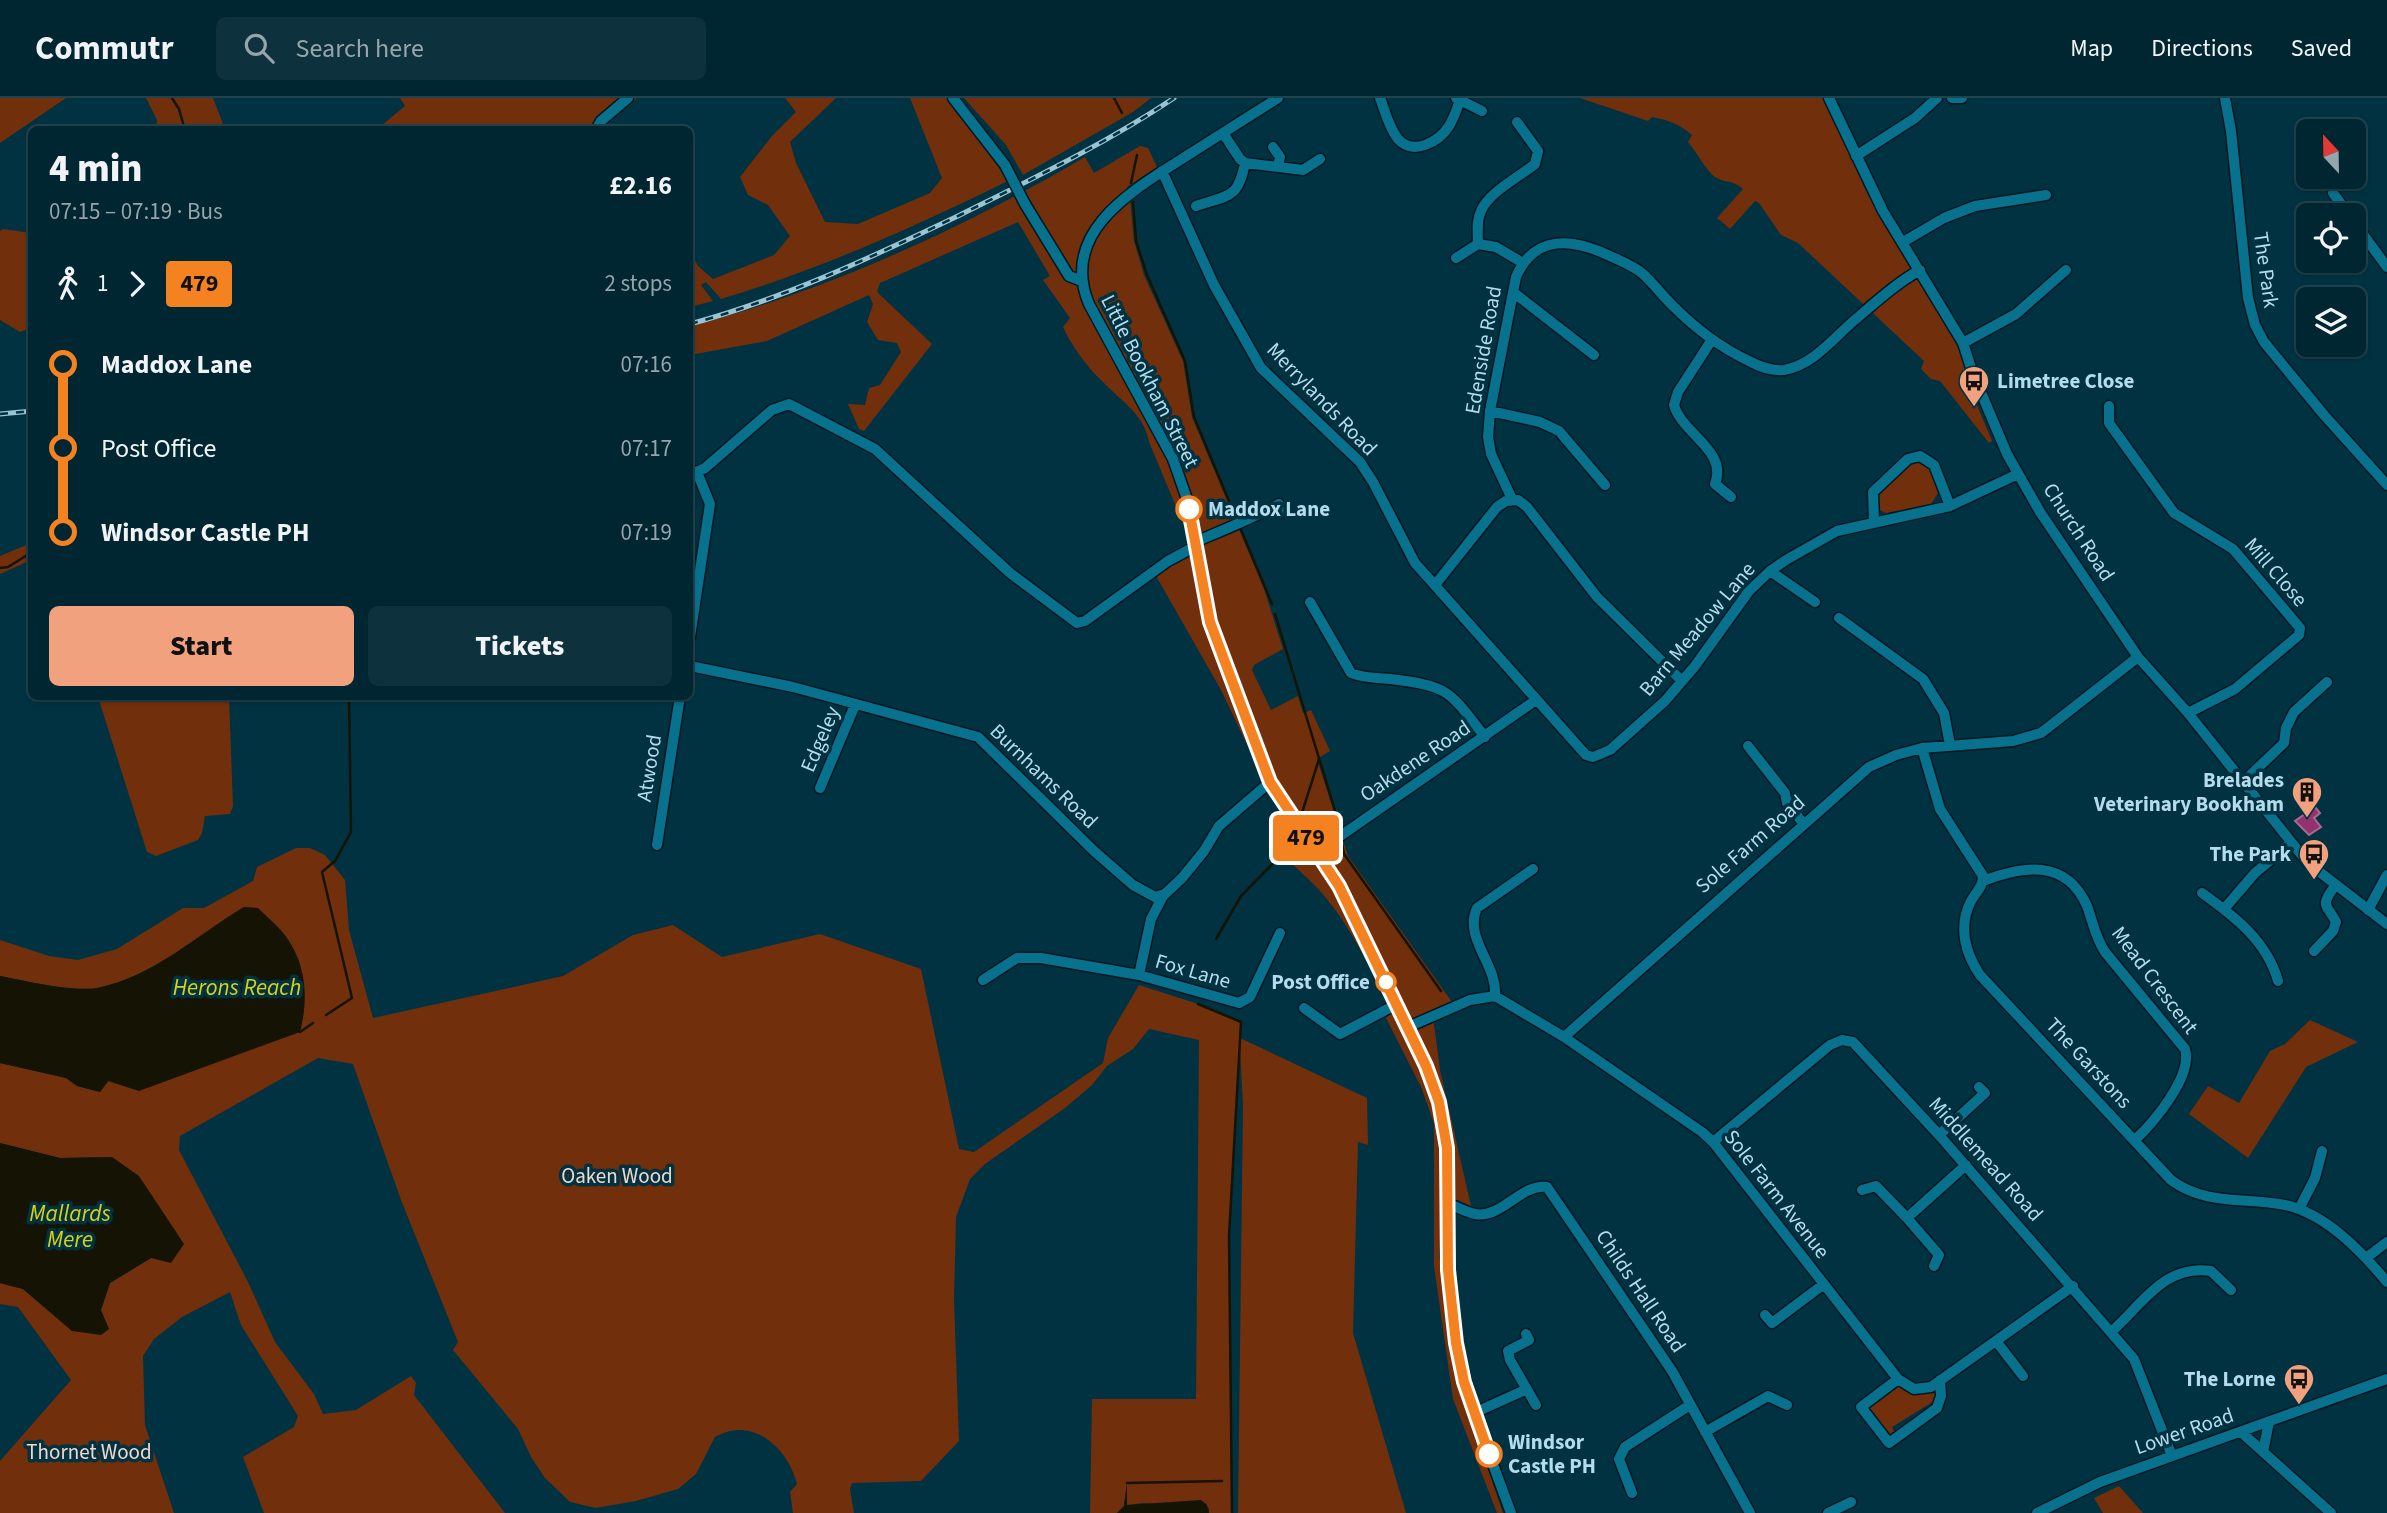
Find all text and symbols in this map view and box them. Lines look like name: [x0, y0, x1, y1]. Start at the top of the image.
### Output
search box: [216, 17, 706, 80]
text: Commutr: [35, 25, 174, 72]
icon: search: [240, 29, 278, 67]
text: Search here: [296, 30, 424, 67]
text: Map: [2070, 31, 2113, 66]
text: Directions: [2151, 31, 2253, 66]
text: Saved: [2291, 31, 2352, 66]
north arrow: [2296, 119, 2366, 189]
map controls: [2296, 119, 2366, 357]
text: 4 min: [49, 142, 142, 196]
text: £2.16: [609, 167, 672, 204]
text: 07:15 – 07:19 · Bus: [49, 195, 223, 228]
button: locate: [2296, 203, 2366, 273]
street label: The Park: [2246, 230, 2286, 311]
icon: walk: [49, 265, 87, 303]
icon: forward: [118, 265, 156, 303]
text: 479: [180, 266, 218, 301]
text: 1: [97, 267, 108, 300]
text: 2 stops: [605, 267, 672, 300]
street label: Edenside Road: [1457, 284, 1509, 416]
button: layers: [2296, 287, 2366, 357]
street label: Little Bookham Street: [1093, 289, 1207, 473]
street label: Merrylands Road: [1260, 335, 1384, 463]
text: Maddox Lane: [101, 346, 252, 383]
text: 07:16: [621, 348, 672, 381]
bus stop icon: Limetree Close: [1957, 364, 1991, 408]
place label: Limetree Close: [1997, 366, 2135, 396]
text: Post Office: [101, 430, 216, 467]
text: 07:17: [621, 432, 672, 465]
street label: Church Road: [2036, 477, 2122, 587]
place label: Maddox Lane: [1208, 494, 1330, 524]
marker: Maddox Lane: [1176, 496, 1202, 522]
text: Windsor Castle PH: [101, 514, 310, 551]
text: 07:19: [621, 516, 672, 549]
street label: Mill Close: [2237, 531, 2315, 613]
street label: Barn Meadow Lane: [1632, 555, 1762, 703]
button: Start: [49, 606, 354, 686]
button: Tickets: [368, 606, 672, 686]
street label: Edgeley: [793, 701, 847, 777]
street label: Oakdene Road: [1354, 713, 1476, 809]
street label: Burnhams Road: [983, 717, 1105, 835]
street label: Atwood: [629, 732, 669, 804]
place label: Brelades Veterinary Bookham: [2093, 765, 2284, 819]
building icon: Brelades Veterinary Bookham: [2290, 775, 2324, 819]
street label: Sole Farm Road: [1689, 788, 1811, 900]
line badge: 479: [1266, 815, 1346, 861]
text: 479: [1287, 820, 1325, 855]
bus stop icon: The Park: [2297, 837, 2331, 881]
place label: The Park: [2210, 839, 2291, 869]
street label: Mead Crescent: [2104, 920, 2206, 1040]
street label: Fox Lane: [1152, 946, 1234, 996]
place label: Post Office: [1271, 967, 1370, 997]
water label: Herons Reach: [173, 971, 301, 1004]
marker: Post Office: [1376, 972, 1396, 992]
street label: The Garstons: [2039, 1011, 2139, 1115]
street label: Middlemead Road: [1922, 1090, 2050, 1228]
street label: Sole Farm Avenue: [1717, 1123, 1837, 1265]
park label: Oaken Wood: [561, 1161, 673, 1191]
water label: Mallards Mere: [29, 1197, 111, 1256]
street label: Childs Hall Road: [1589, 1223, 1693, 1359]
bus stop icon: The Lorne: [2282, 1362, 2316, 1406]
place label: The Lorne: [2184, 1364, 2276, 1394]
street label: Lower Road: [2130, 1400, 2238, 1462]
place label: Windsor Castle PH: [1508, 1427, 1596, 1481]
park label: Thornet Wood: [26, 1437, 152, 1467]
marker: Windsor Castle PH: [1476, 1441, 1502, 1467]

